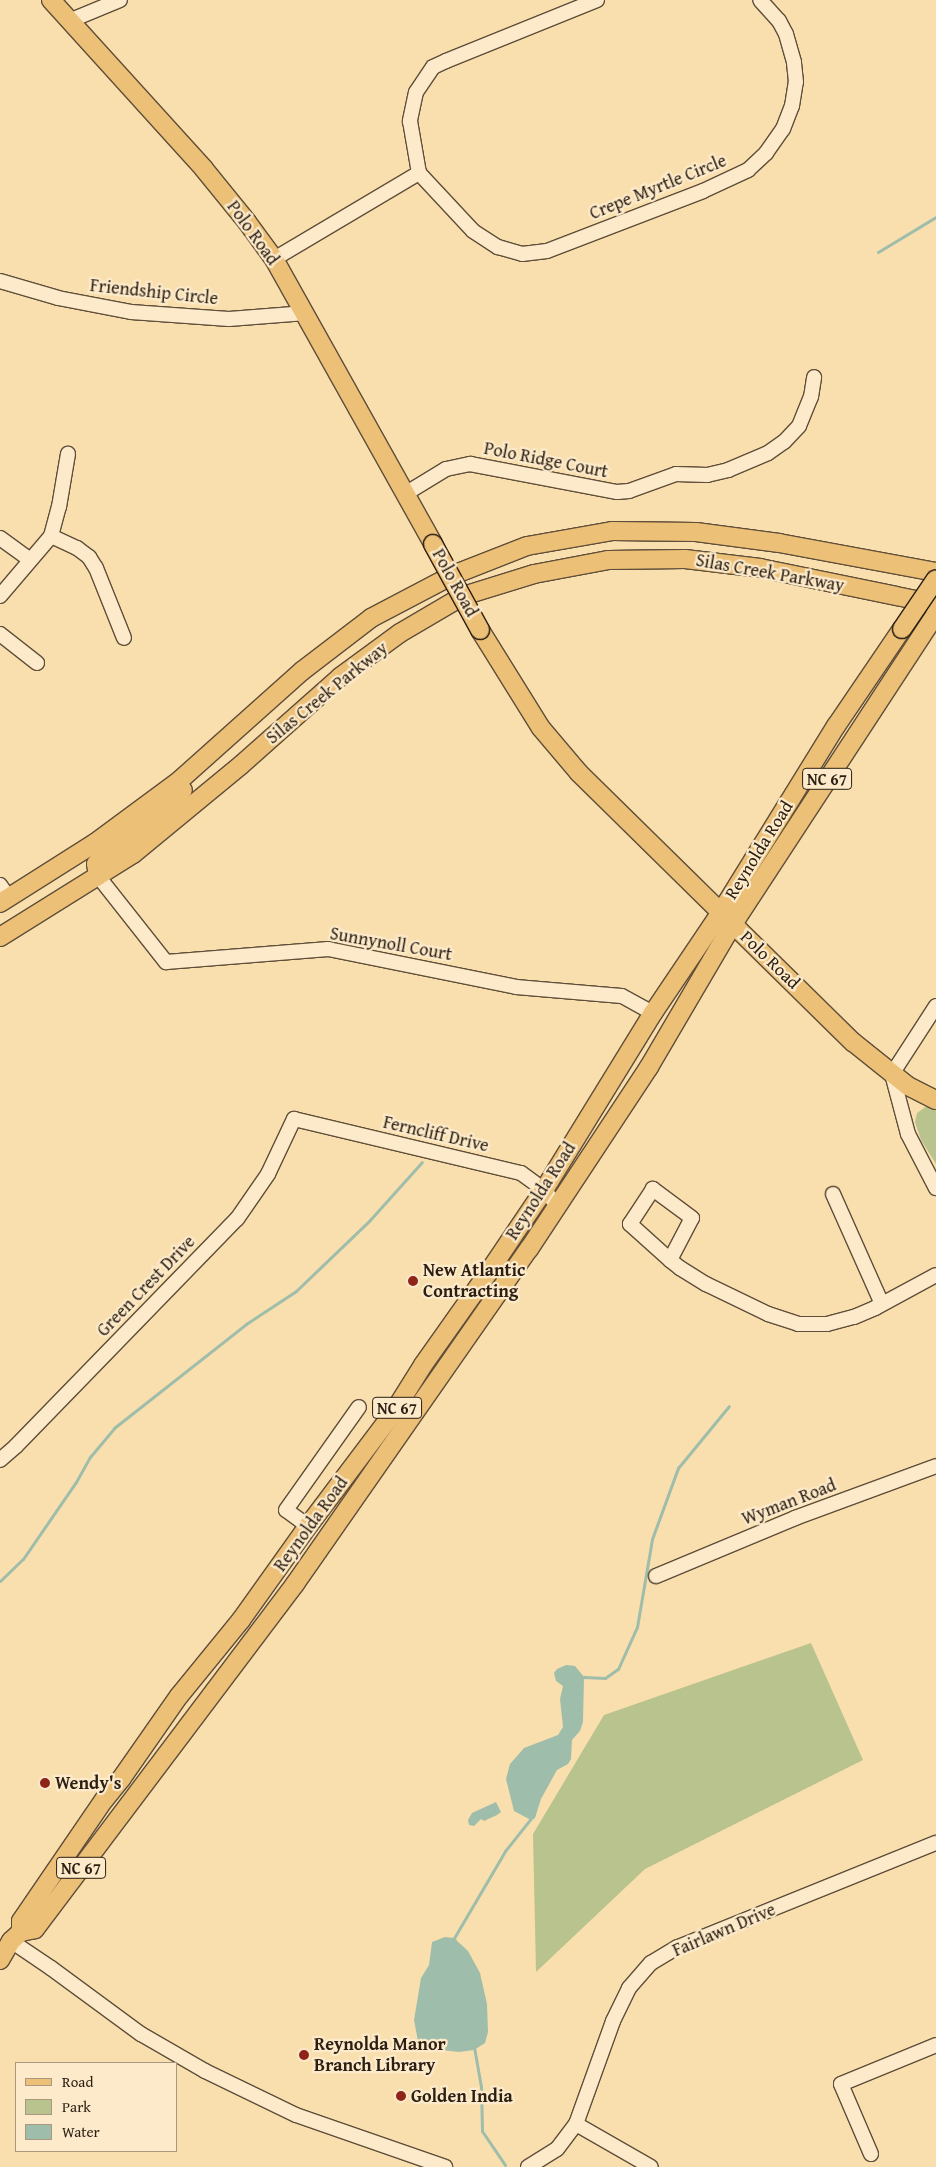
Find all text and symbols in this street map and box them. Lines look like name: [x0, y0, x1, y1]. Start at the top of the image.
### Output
street label: Crepe Myrtle Circle: [586, 150, 730, 224]
street label: Polo Road: [222, 196, 284, 270]
street label: Friendship Circle: [89, 275, 219, 309]
street label: Polo Ridge Court: [482, 437, 610, 483]
street label: Polo Road: [427, 545, 483, 621]
street label: Silas Creek Parkway: [694, 549, 846, 597]
street label: Silas Creek Parkway: [262, 637, 392, 749]
road number: NC 67: [802, 766, 852, 792]
street label: Reynolda Road: [720, 797, 798, 903]
street label: Sunnynoll Court: [328, 923, 454, 965]
street label: Polo Road: [736, 926, 804, 994]
street label: Ferncliff Drive: [381, 1111, 491, 1157]
street label: Reynolda Road: [501, 1138, 581, 1244]
street label: Green Crest Drive: [92, 1231, 200, 1341]
place label: New Atlantic Contracting: [423, 1260, 525, 1302]
marker: New Atlantic Contracting: [407, 1275, 419, 1287]
road number: NC 67: [372, 1395, 422, 1422]
street label: Reynolda Road: [269, 1472, 353, 1576]
street label: Wyman Road: [739, 1474, 839, 1530]
place label: Wendy's: [55, 1772, 121, 1794]
marker: Wendy's: [39, 1777, 51, 1789]
road number: NC 67: [56, 1855, 106, 1882]
street label: Fairlawn Drive: [669, 1899, 779, 1961]
place label: Reynolda Manor Branch Library: [314, 2034, 446, 2076]
marker: Reynolda Manor Branch Library: [298, 2049, 310, 2061]
legend: [15, 2062, 178, 2152]
text: Road: [62, 2071, 93, 2092]
place label: Golden India: [411, 2085, 513, 2107]
marker: Golden India: [395, 2090, 407, 2102]
text: Park: [62, 2096, 91, 2117]
text: Water: [62, 2121, 100, 2142]

